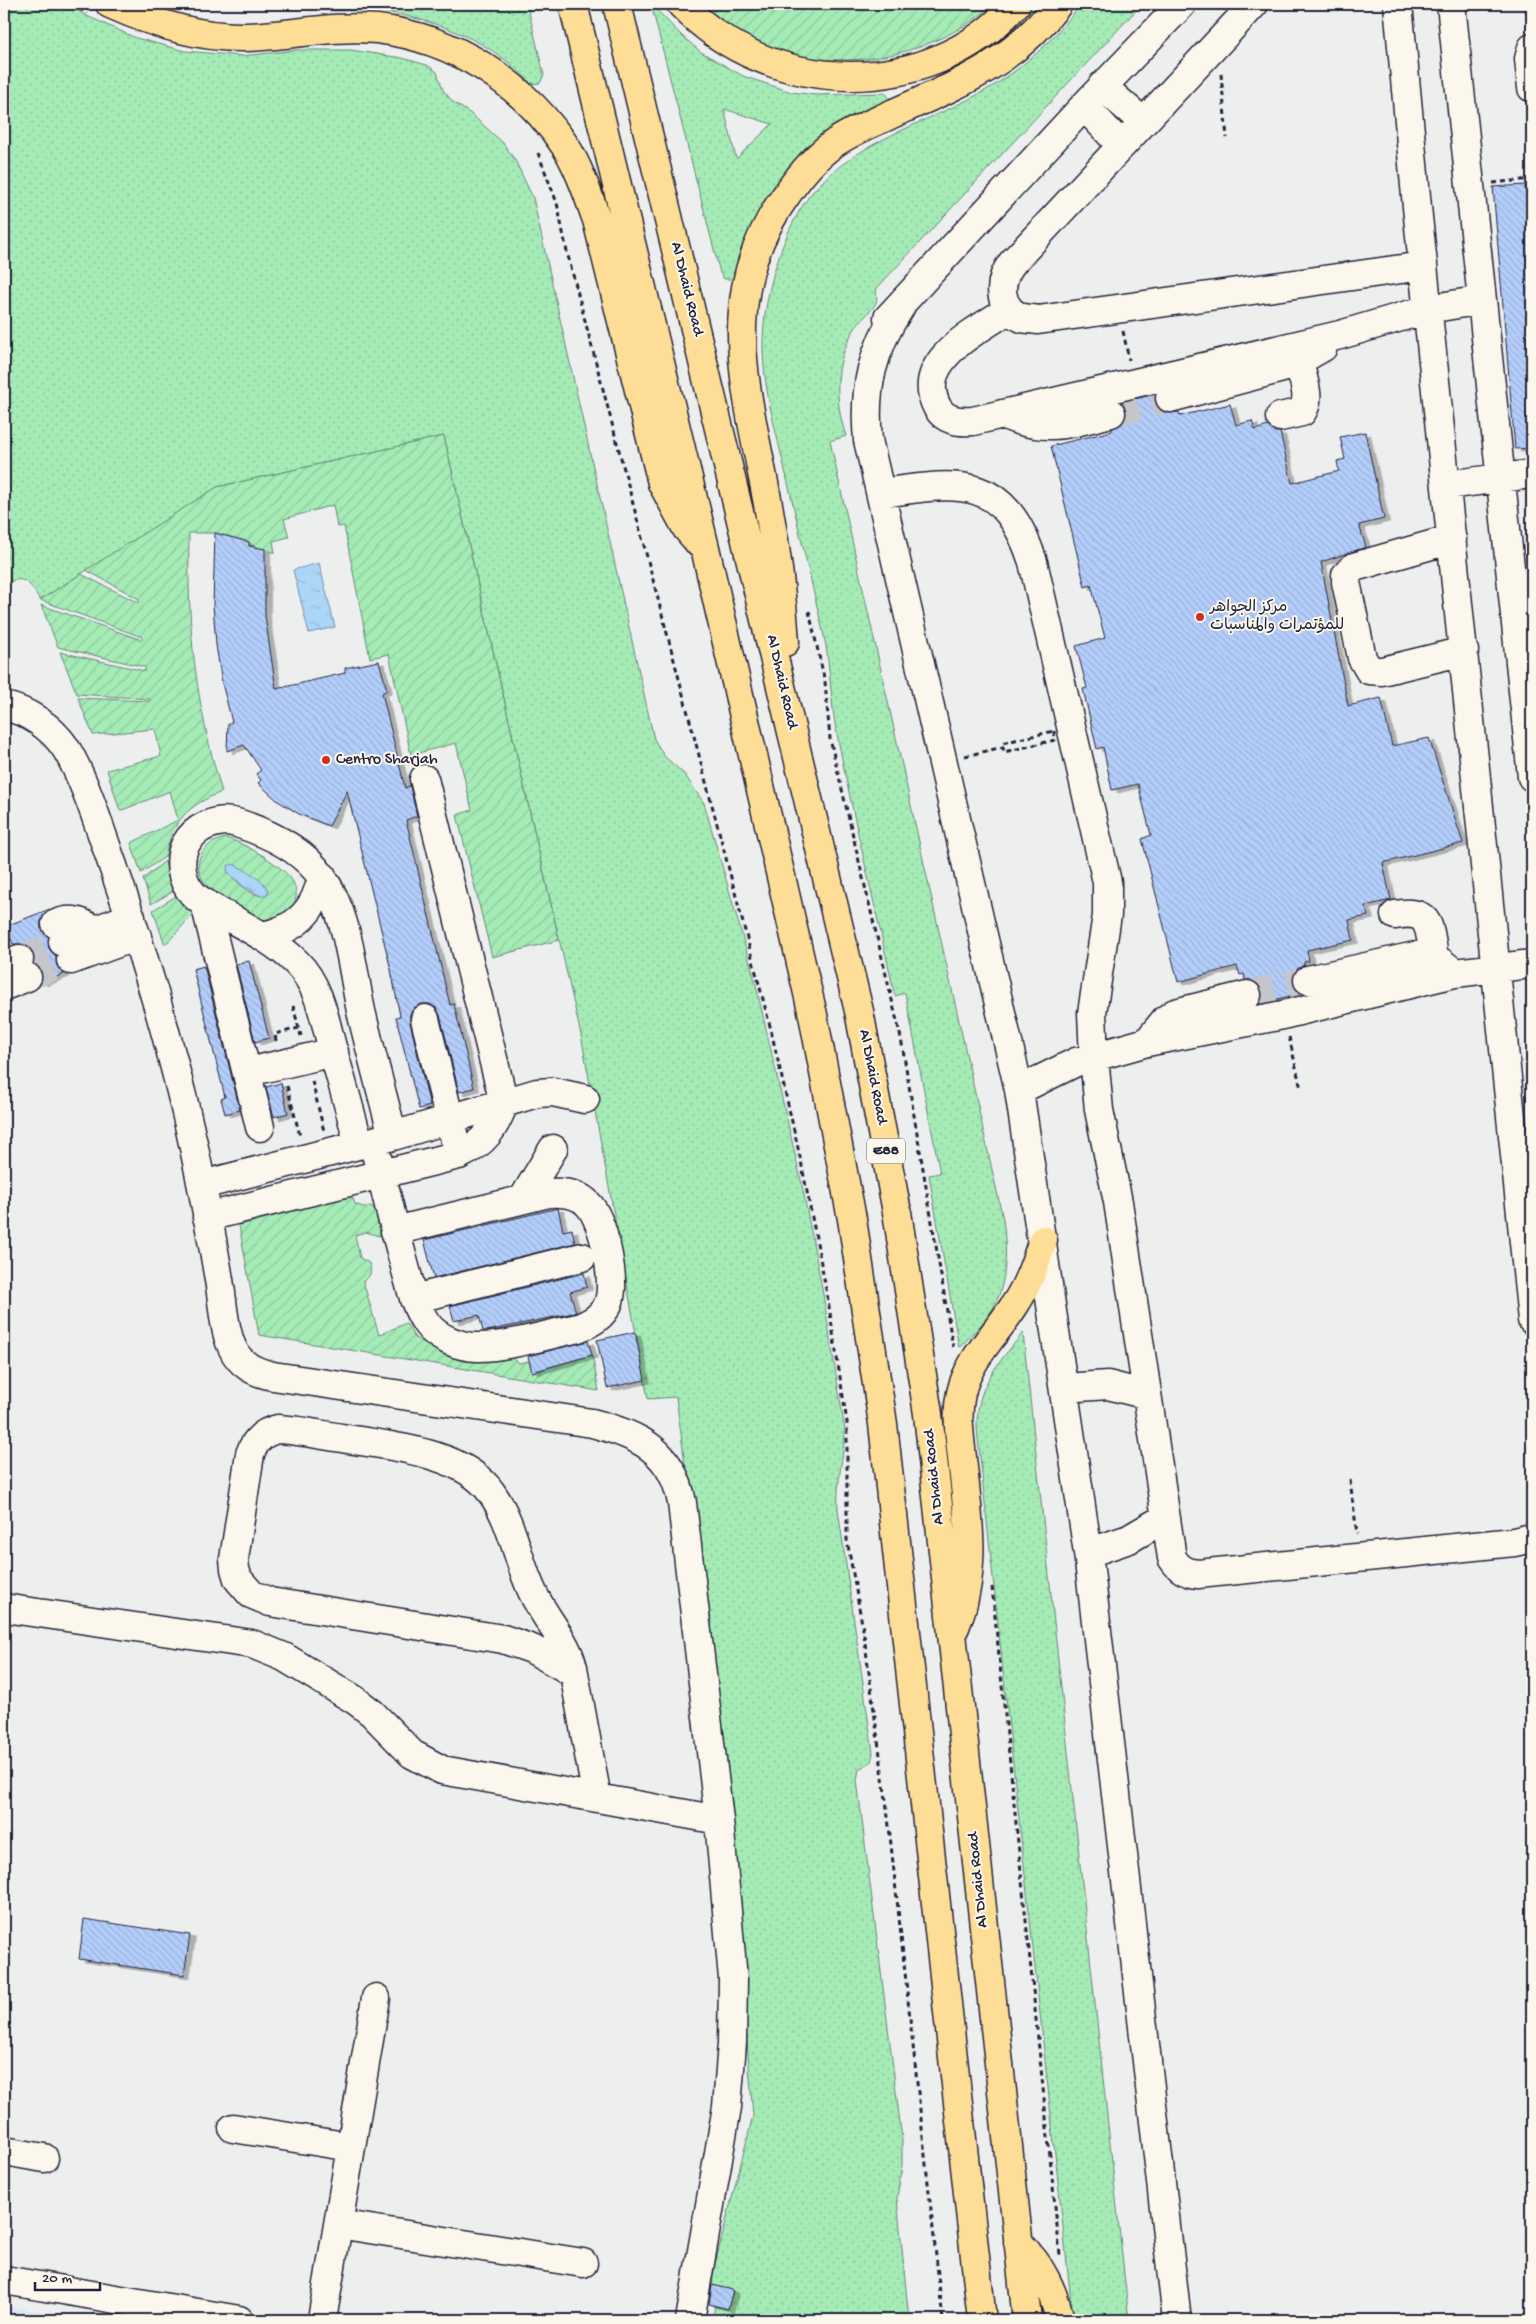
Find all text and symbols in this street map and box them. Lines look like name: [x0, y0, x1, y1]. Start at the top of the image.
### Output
street label: Al Dhaid Road: [665, 240, 707, 340]
place label: مركز الجواهر للمؤتمرات والمناسبات: [1208, 599, 1344, 636]
marker: مركز الجواهر للمؤتمرات والمناسبات: [1194, 611, 1206, 623]
street label: Al Dhaid Road: [761, 633, 801, 733]
place label: Centro Sharjah: [336, 751, 438, 770]
marker: Centro Sharjah: [320, 754, 332, 766]
street label: Al Dhaid Road: [853, 1028, 891, 1128]
road number: E88: [867, 1138, 905, 1164]
street label: Al Dhaid Road: [920, 1427, 949, 1526]
street label: Al Dhaid Road: [964, 1830, 993, 1929]
scale bar: [35, 2259, 100, 2291]
text: 20 m: [42, 2270, 72, 2288]

